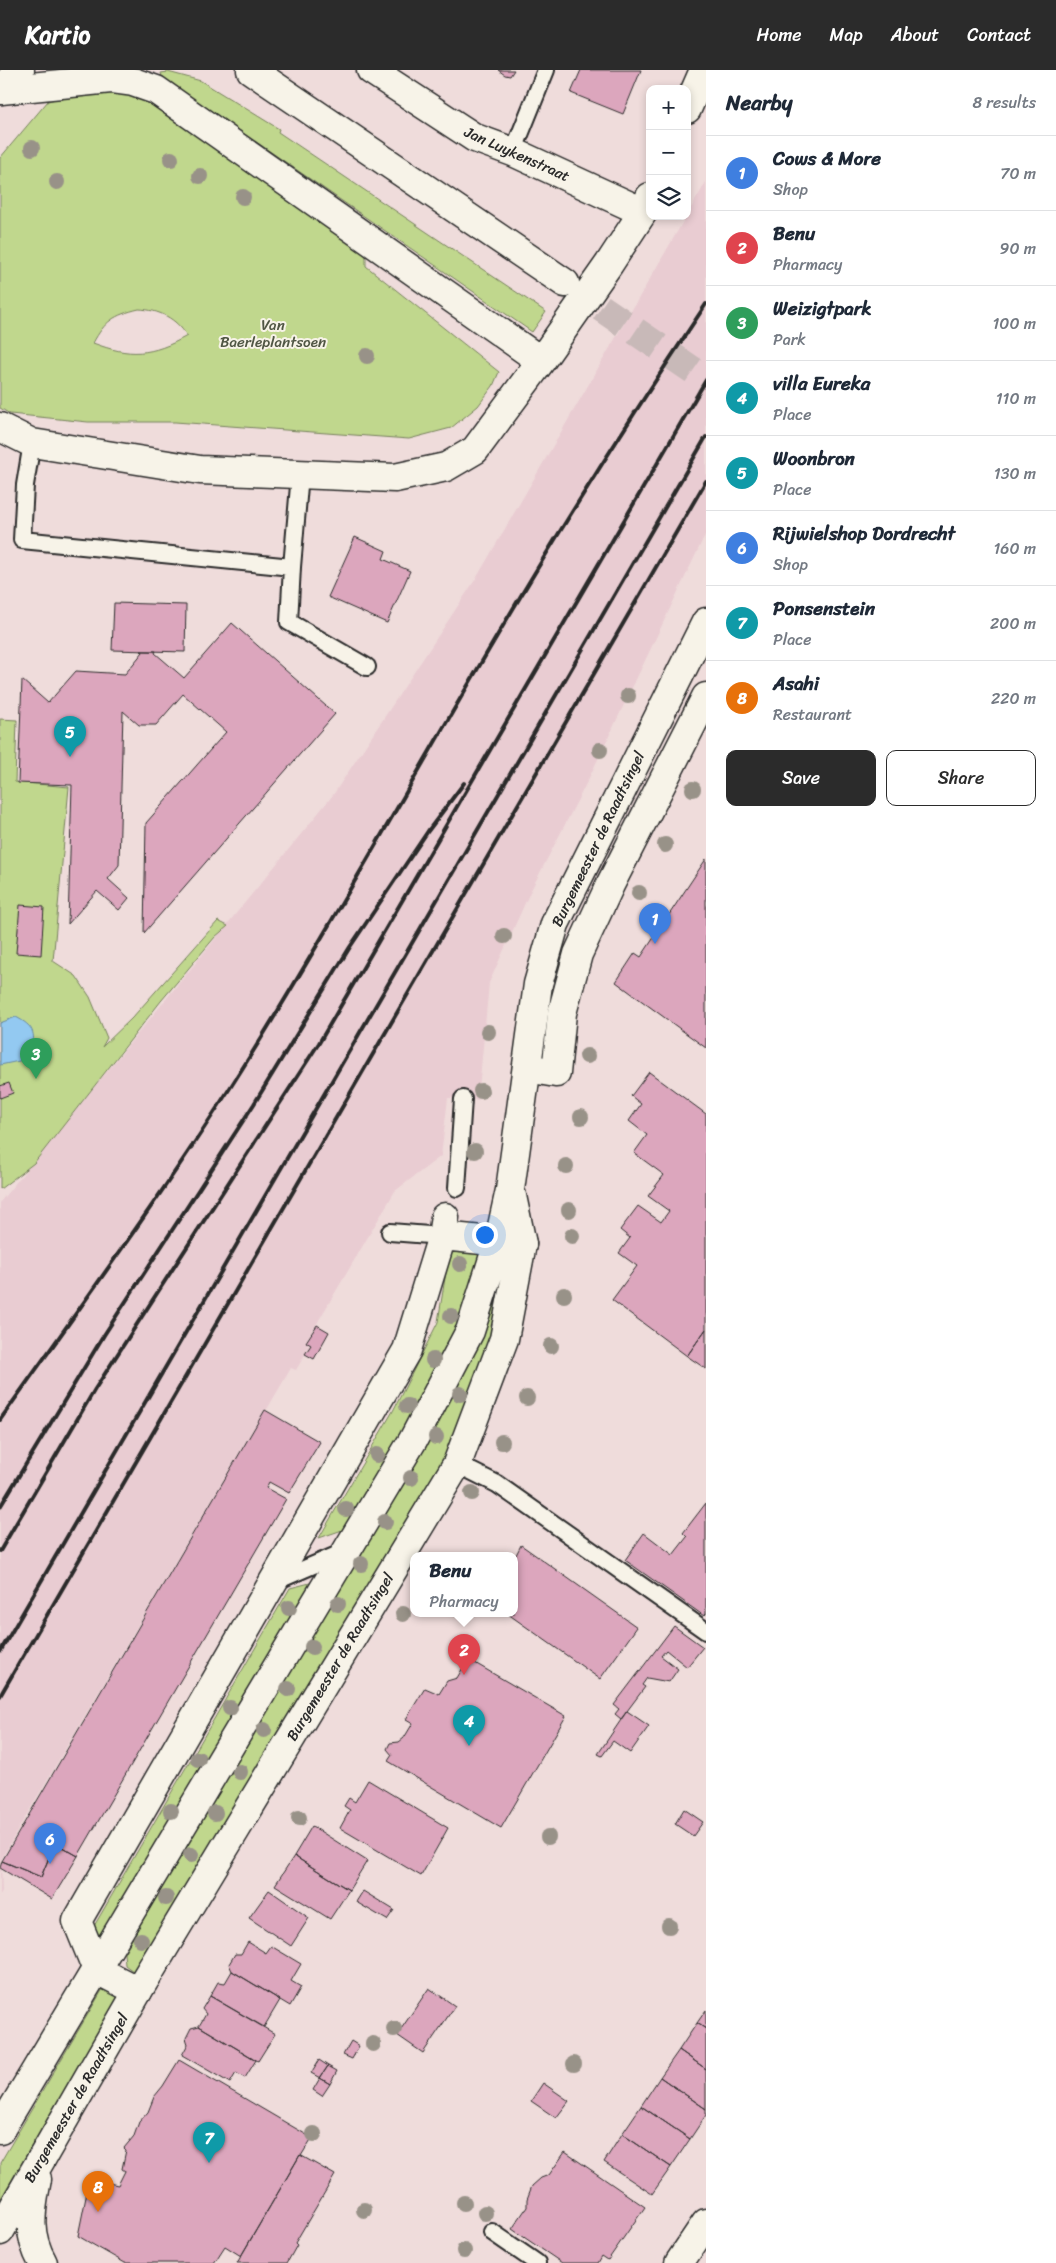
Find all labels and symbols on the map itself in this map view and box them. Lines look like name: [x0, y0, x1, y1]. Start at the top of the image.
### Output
street label: Jan Luykenstraat: [459, 119, 574, 189]
park label: Van Baerleplantsoen: [220, 312, 326, 355]
pin: 5: [54, 716, 86, 757]
street label: Burgemeester de Raadtsingel: [544, 746, 652, 931]
pin: 1: [639, 903, 671, 944]
pin: 3: [20, 1038, 52, 1079]
your location: [472, 1222, 498, 1248]
street label: Burgemeester de Raadtsingel: [279, 1567, 401, 1746]
pin: 2: [448, 1634, 480, 1675]
pin: 4: [453, 1705, 485, 1746]
pin: 6: [34, 1823, 66, 1864]
street label: Burgemeester de Raadtsingel: [17, 2008, 136, 2188]
pin: 7: [193, 2122, 225, 2163]
pin: 8: [82, 2171, 114, 2212]

